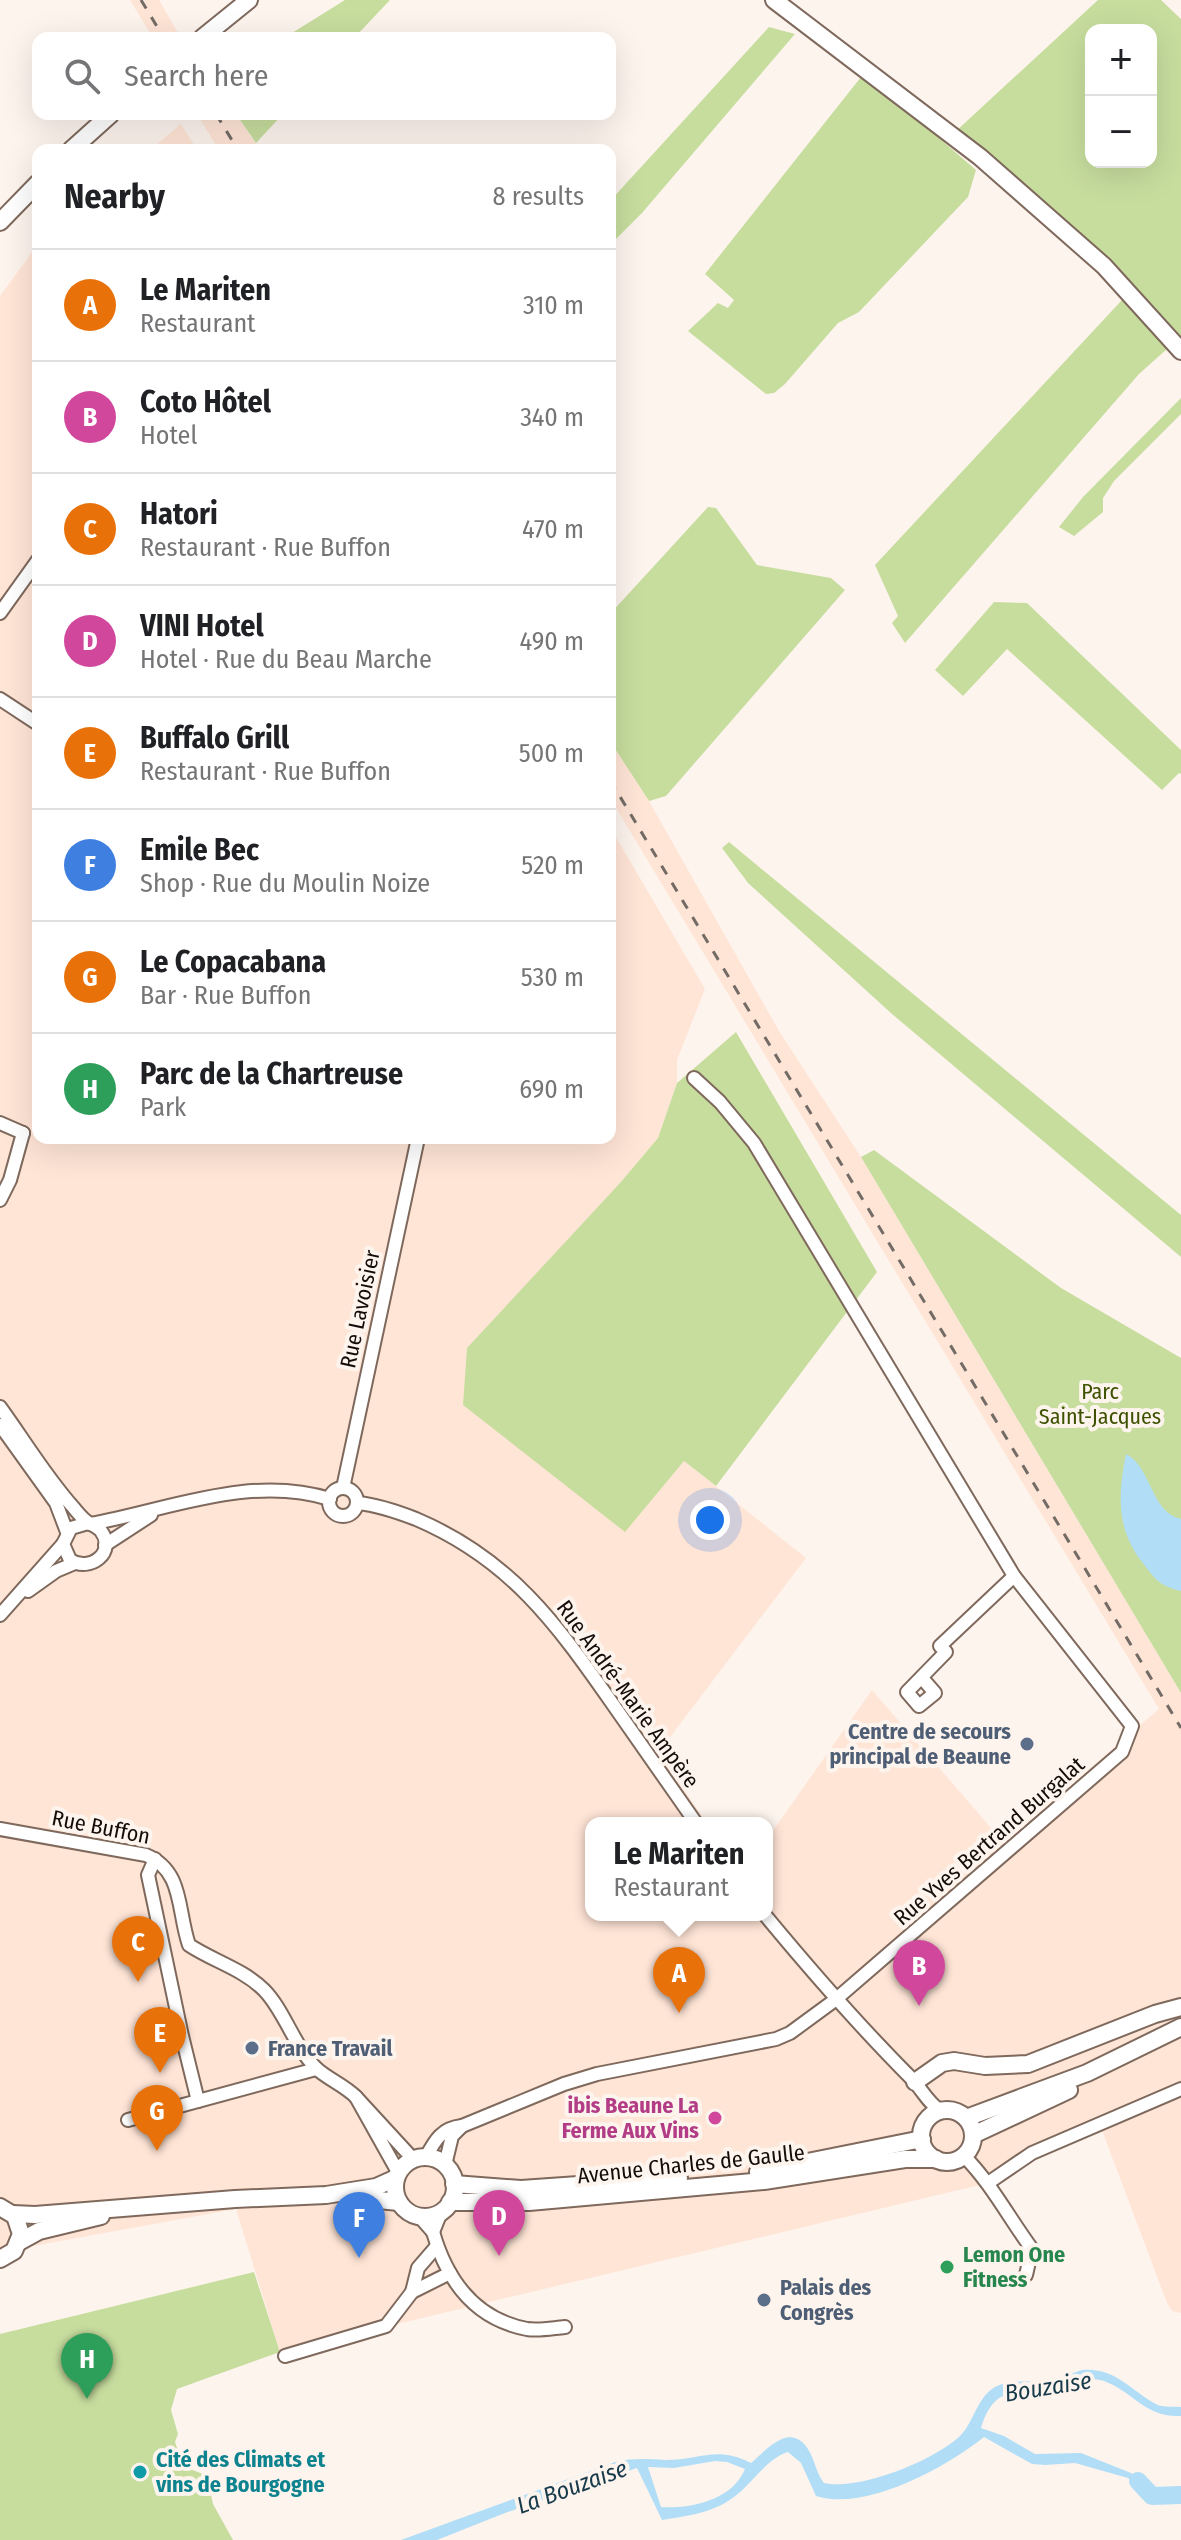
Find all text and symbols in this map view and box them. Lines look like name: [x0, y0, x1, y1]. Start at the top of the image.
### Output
map controls: [1085, 24, 1157, 168]
button: +: [1085, 24, 1157, 96]
search box: [32, 32, 616, 120]
icon: search: [60, 54, 104, 98]
text: Search here: [124, 58, 269, 94]
button: −: [1085, 96, 1157, 168]
text: Nearby: [64, 176, 165, 217]
text: 8 results: [493, 181, 584, 212]
text: Le Mariten: [140, 272, 271, 308]
text: A: [83, 290, 97, 321]
text: 310 m: [523, 290, 584, 321]
text: Restaurant: [140, 308, 256, 339]
text: Coto Hôtel: [140, 384, 271, 420]
text: B: [83, 402, 97, 433]
text: 340 m: [520, 402, 584, 433]
text: Hotel: [140, 420, 197, 451]
text: Hatori: [140, 496, 218, 532]
text: C: [83, 514, 97, 545]
text: 470 m: [522, 514, 584, 545]
text: Restaurant · Rue Buffon: [140, 532, 391, 563]
text: VINI Hotel: [140, 608, 264, 644]
text: D: [82, 626, 98, 657]
text: 490 m: [520, 626, 584, 657]
text: Hotel · Rue du Beau Marche: [140, 644, 432, 675]
text: Buffalo Grill: [140, 720, 289, 756]
text: E: [84, 738, 96, 769]
text: 500 m: [519, 738, 584, 769]
text: Restaurant · Rue Buffon: [140, 756, 391, 787]
text: Emile Bec: [140, 832, 259, 868]
text: F: [84, 850, 96, 881]
text: 520 m: [521, 850, 584, 881]
text: Shop · Rue du Moulin Noize: [140, 868, 430, 899]
text: Le Copacabana: [140, 944, 326, 980]
text: G: [82, 962, 98, 993]
text: 530 m: [521, 962, 584, 993]
text: Bar · Rue Buffon: [140, 980, 311, 1011]
text: Parc de la Chartreuse: [140, 1056, 403, 1092]
text: H: [82, 1074, 98, 1105]
text: 690 m: [519, 1074, 584, 1105]
text: Park: [140, 1092, 186, 1123]
street label: Rue Lavoisier: [334, 1247, 386, 1370]
park label: Parc Saint-Jacques: [1039, 1378, 1161, 1430]
your location: [690, 1500, 730, 1540]
street label: Rue André-Marie Ampère: [551, 1595, 705, 1793]
place label: Centre de secours principal de Beaune: [829, 1718, 1011, 1770]
marker: Centre de secours principal de Beaune: [1018, 1735, 1036, 1753]
street label: Rue Yves Bertrand Burgalat: [888, 1750, 1090, 1931]
street label: Rue Buffon: [50, 1804, 152, 1850]
popup: [585, 1817, 773, 1921]
text: Le Mariten: [613, 1836, 745, 1872]
text: Restaurant: [613, 1872, 729, 1903]
pin: C: [112, 1916, 164, 1982]
pin: B: [893, 1940, 945, 2006]
pin: A: [653, 1947, 705, 2013]
pin: E: [134, 2007, 186, 2073]
place label: France Travail: [268, 2035, 393, 2062]
marker: France Travail: [243, 2039, 261, 2057]
pin: G: [131, 2085, 183, 2151]
place label: ibis Beaune La Ferme Aux Vins: [562, 2092, 699, 2144]
marker: ibis Beaune La Ferme Aux Vins: [706, 2109, 724, 2127]
street label: Avenue Charles de Gaulle: [576, 2139, 806, 2189]
pin: D: [473, 2190, 525, 2256]
pin: F: [333, 2192, 385, 2258]
place label: Lemon One Fitness: [963, 2241, 1065, 2293]
marker: Lemon One Fitness: [938, 2258, 956, 2276]
place label: Palais des Congrès: [780, 2274, 872, 2326]
marker: Palais des Congrès: [755, 2291, 773, 2309]
pin: H: [61, 2333, 113, 2399]
water label: Bouzaise: [1003, 2366, 1093, 2408]
place label: Cité des Climats et vins de Bourgogne: [155, 2446, 326, 2498]
water label: La Bouzaise: [513, 2454, 631, 2520]
marker: Cité des Climats et vins de Bourgogne: [131, 2463, 149, 2481]

